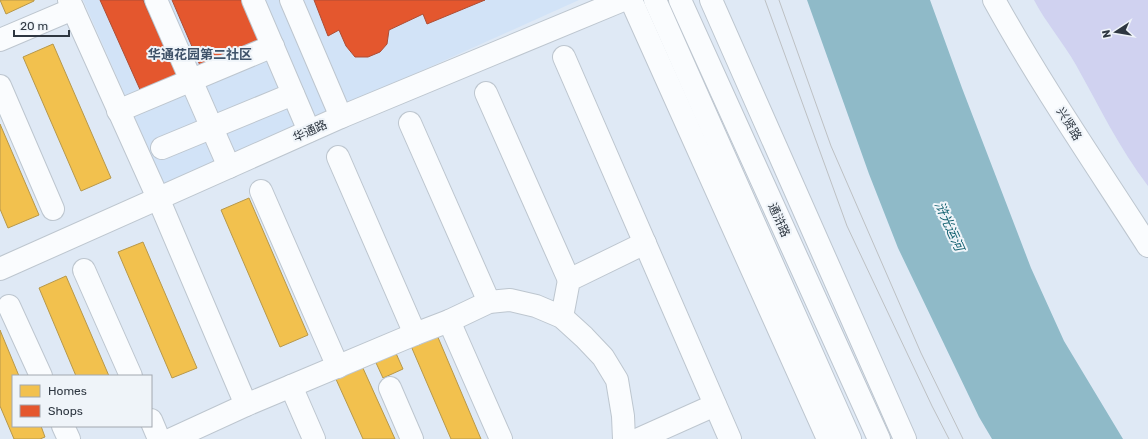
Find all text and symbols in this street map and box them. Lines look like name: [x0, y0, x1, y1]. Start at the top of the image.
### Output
scale bar: [14, 12, 69, 38]
north arrow: [1096, 12, 1136, 52]
text: 20 m: [20, 19, 48, 33]
text: N: [1100, 29, 1114, 39]
district label: 华通花园第二社区: [148, 47, 252, 62]
street label: 兴贤路: [1054, 105, 1084, 143]
street label: 华通路: [291, 117, 329, 145]
water label: 浒光运河: [932, 199, 968, 256]
street label: 通浒路: [765, 201, 793, 239]
legend: [12, 375, 152, 427]
text: Homes: [48, 384, 87, 398]
text: Shops: [48, 404, 83, 418]

